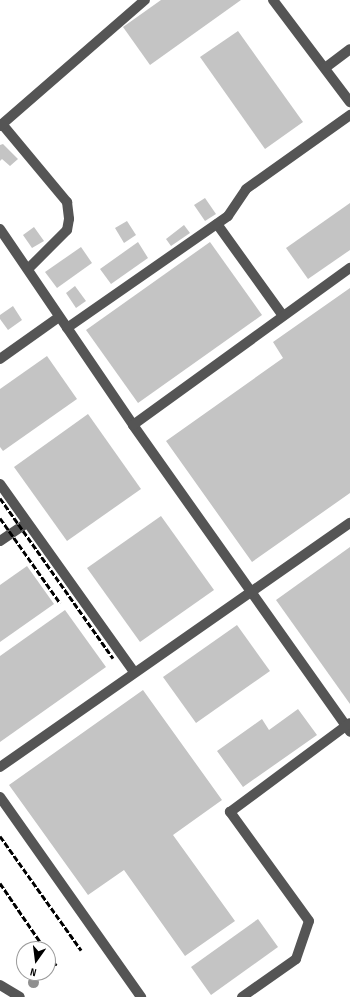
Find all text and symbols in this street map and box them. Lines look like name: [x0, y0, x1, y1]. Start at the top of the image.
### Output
north arrow: [16, 941, 56, 981]
text: N: [29, 965, 38, 979]

